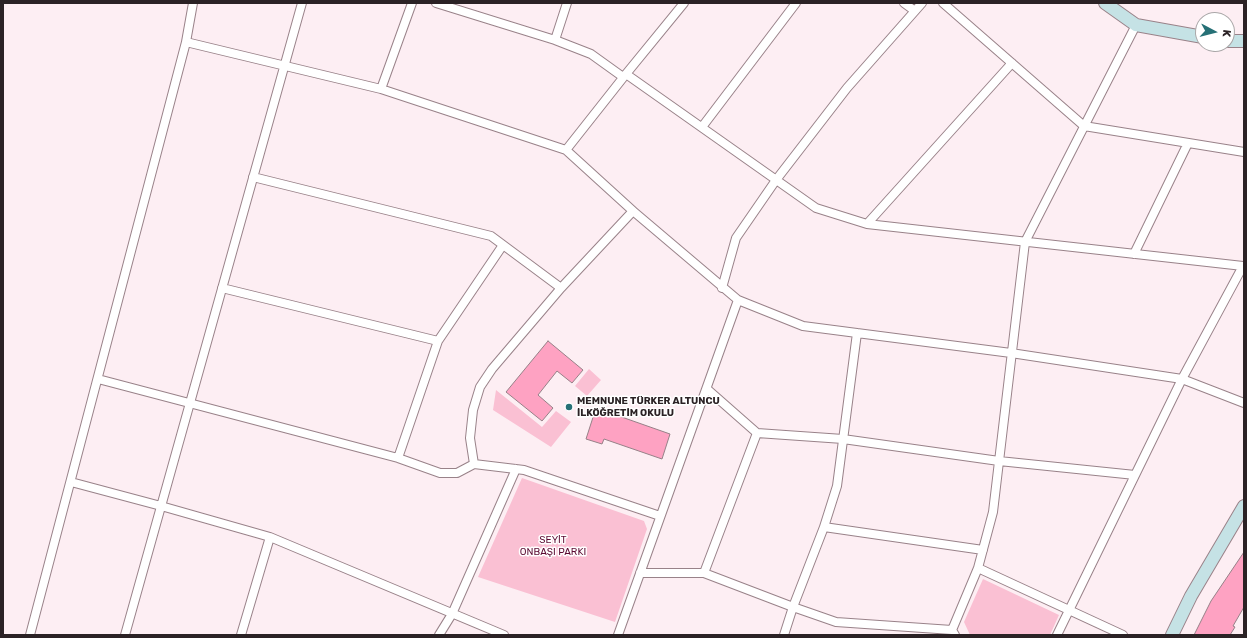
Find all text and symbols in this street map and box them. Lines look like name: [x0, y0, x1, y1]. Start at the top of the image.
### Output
north arrow: [1195, 12, 1235, 52]
text: K: [1220, 29, 1233, 38]
place label: MEMNUNE TÜRKER ALTUNCU İLKÖĞRETİM OKULU: [577, 395, 720, 418]
marker: MEMNUNE TÜRKER ALTUNCU İLKÖĞRETİM OKULU: [564, 402, 574, 412]
park label: SEYİT ONBAŞI PARKI: [520, 534, 586, 558]

